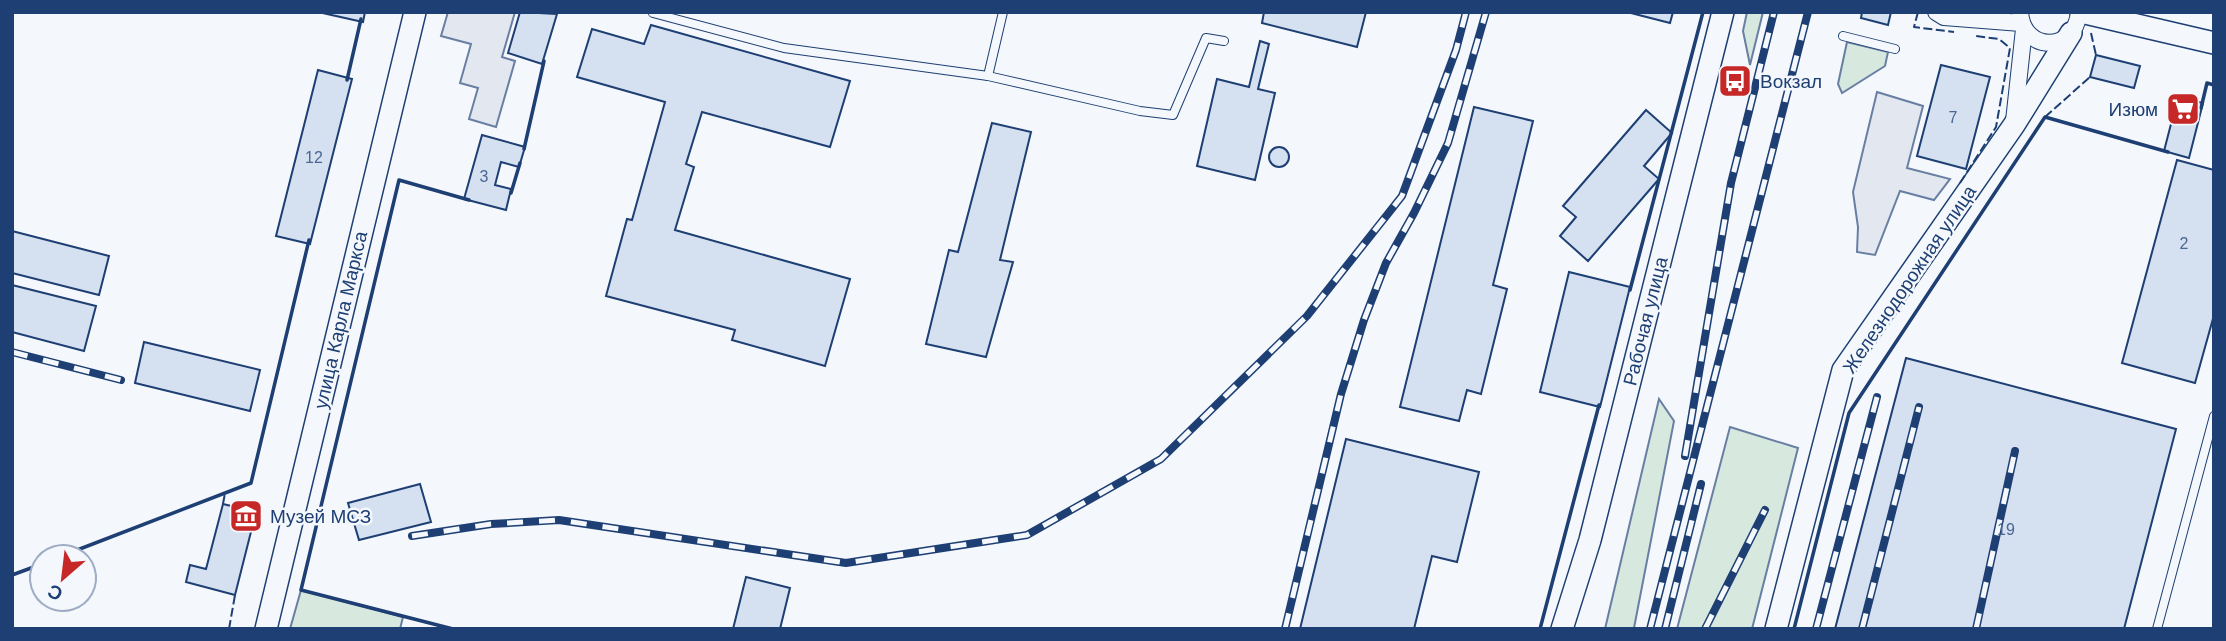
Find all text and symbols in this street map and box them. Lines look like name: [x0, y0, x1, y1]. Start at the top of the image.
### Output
bus stop icon: Вокзал: [1716, 62, 1754, 100]
place label: Вокзал: [1760, 71, 1822, 92]
supermarket icon: Изюм: [2164, 90, 2202, 128]
place label: Изюм: [2109, 99, 2158, 120]
house number: 7: [1949, 109, 1958, 126]
house number: 12: [305, 149, 323, 166]
house number: 3: [480, 168, 489, 185]
street label: Железнодорожная улица: [1839, 181, 1980, 377]
street label: улица Карла Маркса: [310, 229, 371, 411]
house number: 2: [2180, 235, 2189, 252]
street label: Рабочая улица: [1619, 254, 1672, 388]
museum icon: Музей МСЗ: [227, 497, 265, 535]
place label: Музей МСЗ: [270, 506, 371, 527]
house number: 19: [1997, 521, 2015, 538]
north arrow: [28, 543, 98, 613]
text: С: [44, 580, 66, 605]

